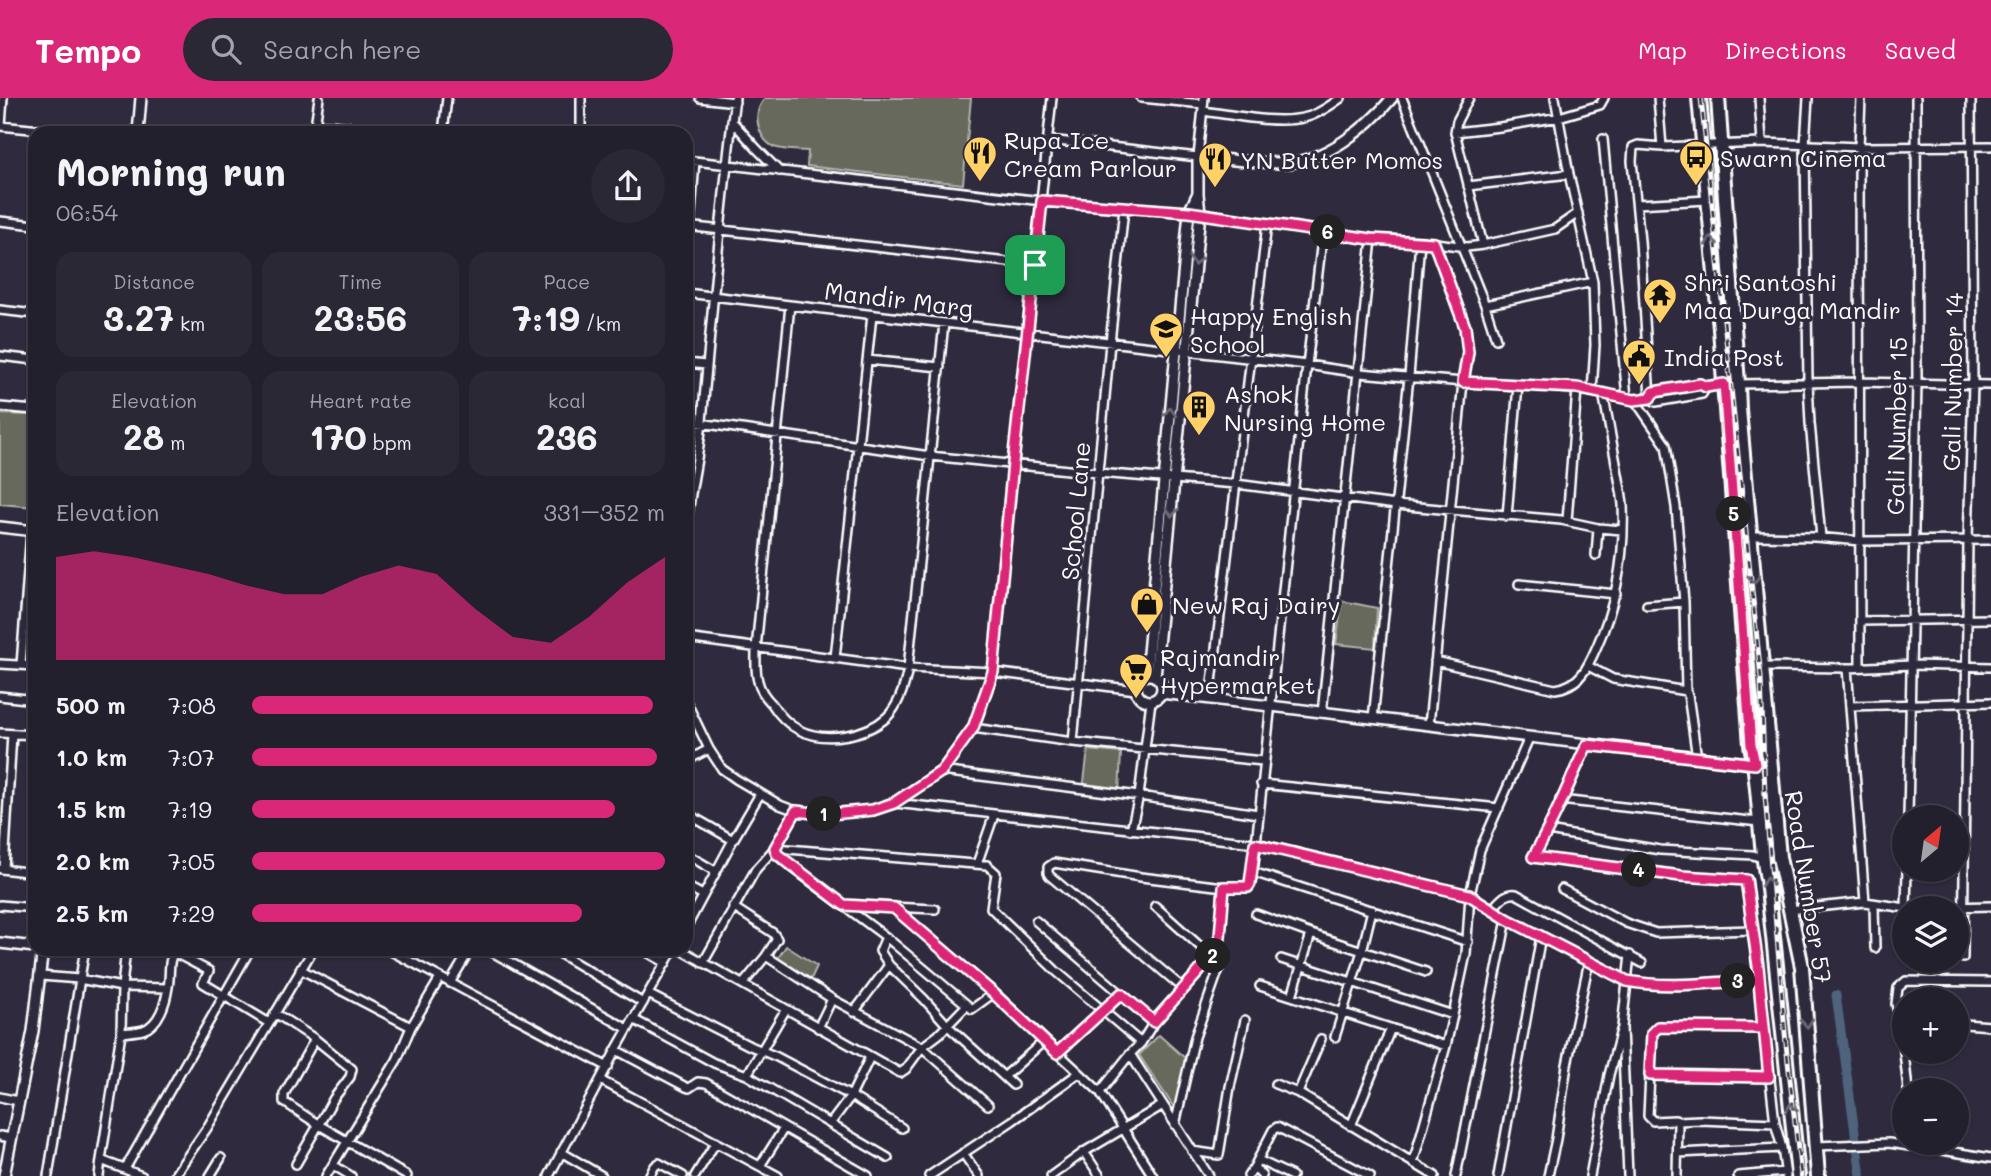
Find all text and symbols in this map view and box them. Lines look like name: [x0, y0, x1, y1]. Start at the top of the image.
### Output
search box: [183, 18, 673, 81]
text: Tempo: [35, 28, 141, 71]
icon: search: [207, 30, 245, 68]
text: Search here: [263, 32, 421, 66]
text: Map: [1638, 34, 1687, 65]
text: Directions: [1725, 34, 1847, 65]
text: Saved: [1885, 34, 1956, 65]
place label: Rupa Ice Cream Parlour: [1004, 124, 1177, 183]
restaurant icon: Rupa Ice Cream Parlour: [961, 134, 999, 183]
bus stop icon: Swarn Cinema: [1677, 138, 1715, 187]
restaurant icon: YN Butter Momos: [1196, 140, 1234, 189]
place label: Swarn Cinema: [1720, 142, 1887, 173]
place label: YN Butter Momos: [1240, 144, 1443, 175]
text: Morning run: [56, 146, 286, 196]
button: share: [591, 149, 665, 223]
text: 06:54: [56, 197, 118, 227]
pin: 6: [1310, 214, 1346, 250]
text: 6: [1322, 219, 1333, 244]
pin: [1005, 235, 1065, 295]
one-way arrow: [1704, 235, 1719, 246]
icon: arrive: [1016, 246, 1054, 284]
one-way arrow: [1188, 256, 1203, 267]
place label: Shri Santoshi Maa Durga Mandir: [1684, 266, 1901, 325]
text: Distance: [113, 269, 195, 294]
text: Time: [339, 269, 382, 294]
text: Pace: [544, 269, 590, 294]
street label: Mandir Marg: [823, 274, 975, 324]
temple icon: Shri Santoshi Maa Durga Mandir: [1641, 276, 1679, 325]
street label: Gali Number 14: [1935, 293, 1969, 471]
text: 3.27: [103, 294, 174, 340]
text: 23:56: [314, 294, 407, 340]
text: 7:19: [513, 294, 580, 340]
place label: Happy English School: [1190, 300, 1351, 359]
school or university icon: Happy English School: [1147, 310, 1185, 359]
text: km: [174, 311, 205, 336]
text: /km: [580, 311, 621, 336]
public building icon: India Post: [1620, 337, 1658, 386]
street label: Gali Number 15: [1879, 337, 1913, 515]
place label: India Post: [1664, 341, 1784, 372]
place label: Ashok Nursing Home: [1224, 378, 1386, 437]
text: Elevation: [112, 388, 197, 413]
text: Heart rate: [309, 388, 412, 413]
text: kcal: [548, 388, 586, 413]
building icon: Ashok Nursing Home: [1180, 388, 1218, 437]
one-way arrow: [1162, 406, 1177, 417]
text: 28: [123, 413, 164, 459]
text: 170: [309, 413, 367, 459]
text: 236: [536, 413, 598, 459]
text: m: [164, 430, 185, 455]
text: bpm: [367, 430, 412, 455]
street label: School Lane: [1053, 440, 1097, 582]
pin: 5: [1716, 496, 1752, 532]
text: Elevation: [56, 497, 159, 527]
text: 331–352 m: [544, 497, 665, 527]
text: 5: [1728, 501, 1739, 526]
one-way arrow: [1165, 507, 1180, 518]
one-way arrow: [1747, 573, 1762, 584]
shop icon: New Raj Dairy: [1128, 585, 1166, 634]
place label: New Raj Dairy: [1172, 589, 1340, 620]
place label: Rajmandir Hypermarket: [1160, 641, 1316, 700]
supermarket icon: Rajmandir Hypermarket: [1117, 651, 1155, 700]
text: 500 m: [56, 690, 126, 720]
text: 7:08: [168, 690, 216, 720]
text: 1.0 km: [56, 742, 127, 772]
text: 7:07: [168, 742, 215, 772]
street label: Road Number 57: [1778, 788, 1840, 986]
text: 1.5 km: [56, 794, 126, 824]
text: 7:19: [168, 794, 212, 824]
pin: 1: [806, 796, 842, 832]
text: 1: [819, 801, 828, 826]
north arrow: [1892, 805, 1969, 882]
map controls: [1892, 805, 1969, 1155]
text: 2.0 km: [56, 846, 130, 876]
text: 7:05: [168, 846, 216, 876]
pin: 4: [1622, 852, 1656, 888]
text: 4: [1632, 857, 1645, 882]
one-way arrow: [1759, 876, 1774, 888]
button: layers: [1892, 896, 1969, 973]
text: 2.5 km: [56, 898, 128, 928]
text: 7:29: [168, 898, 214, 928]
pin: 2: [1196, 938, 1230, 974]
text: 2: [1207, 943, 1218, 968]
pin: 3: [1720, 964, 1756, 998]
text: 3: [1732, 968, 1743, 993]
button: +: [1892, 987, 1969, 1064]
one-way arrow: [1799, 1018, 1814, 1029]
button: −: [1892, 1078, 1969, 1155]
one-way arrow: [1784, 1102, 1799, 1113]

